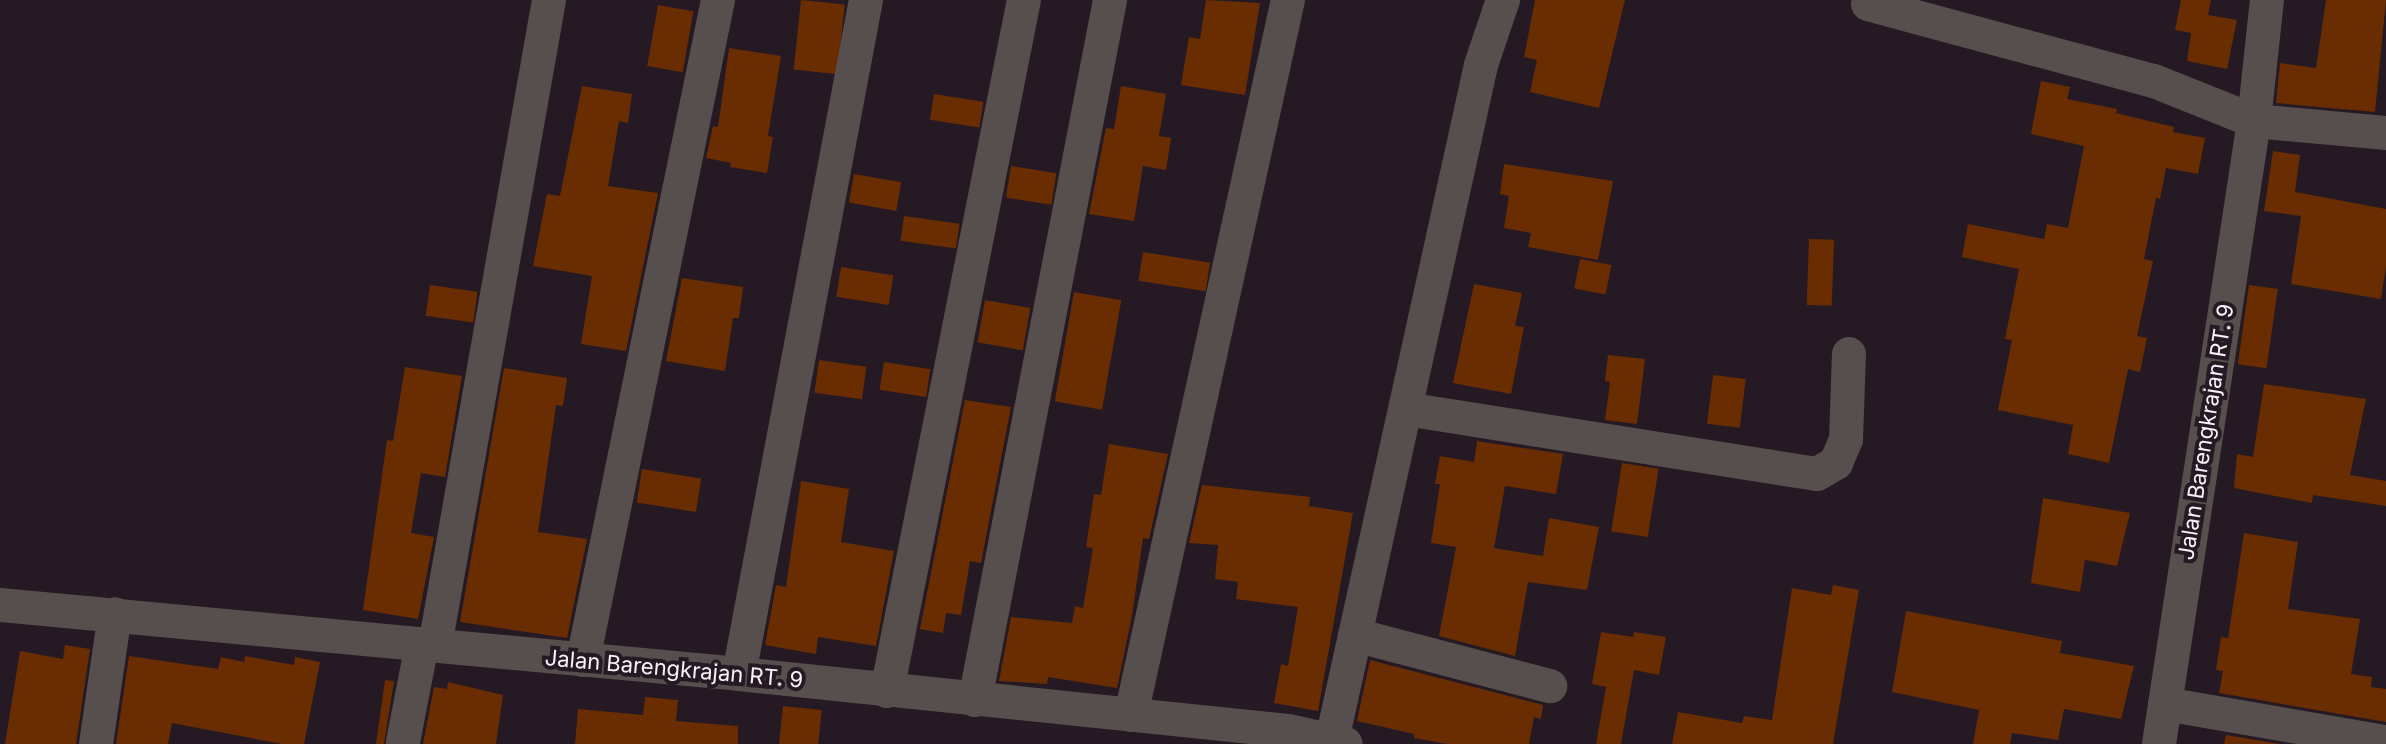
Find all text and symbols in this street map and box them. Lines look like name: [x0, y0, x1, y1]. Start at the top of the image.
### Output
street label: Jalan Barengkrajan RT. 9: [2173, 302, 2239, 562]
street label: Jalan Barengkrajan RT. 9: [544, 645, 804, 693]

